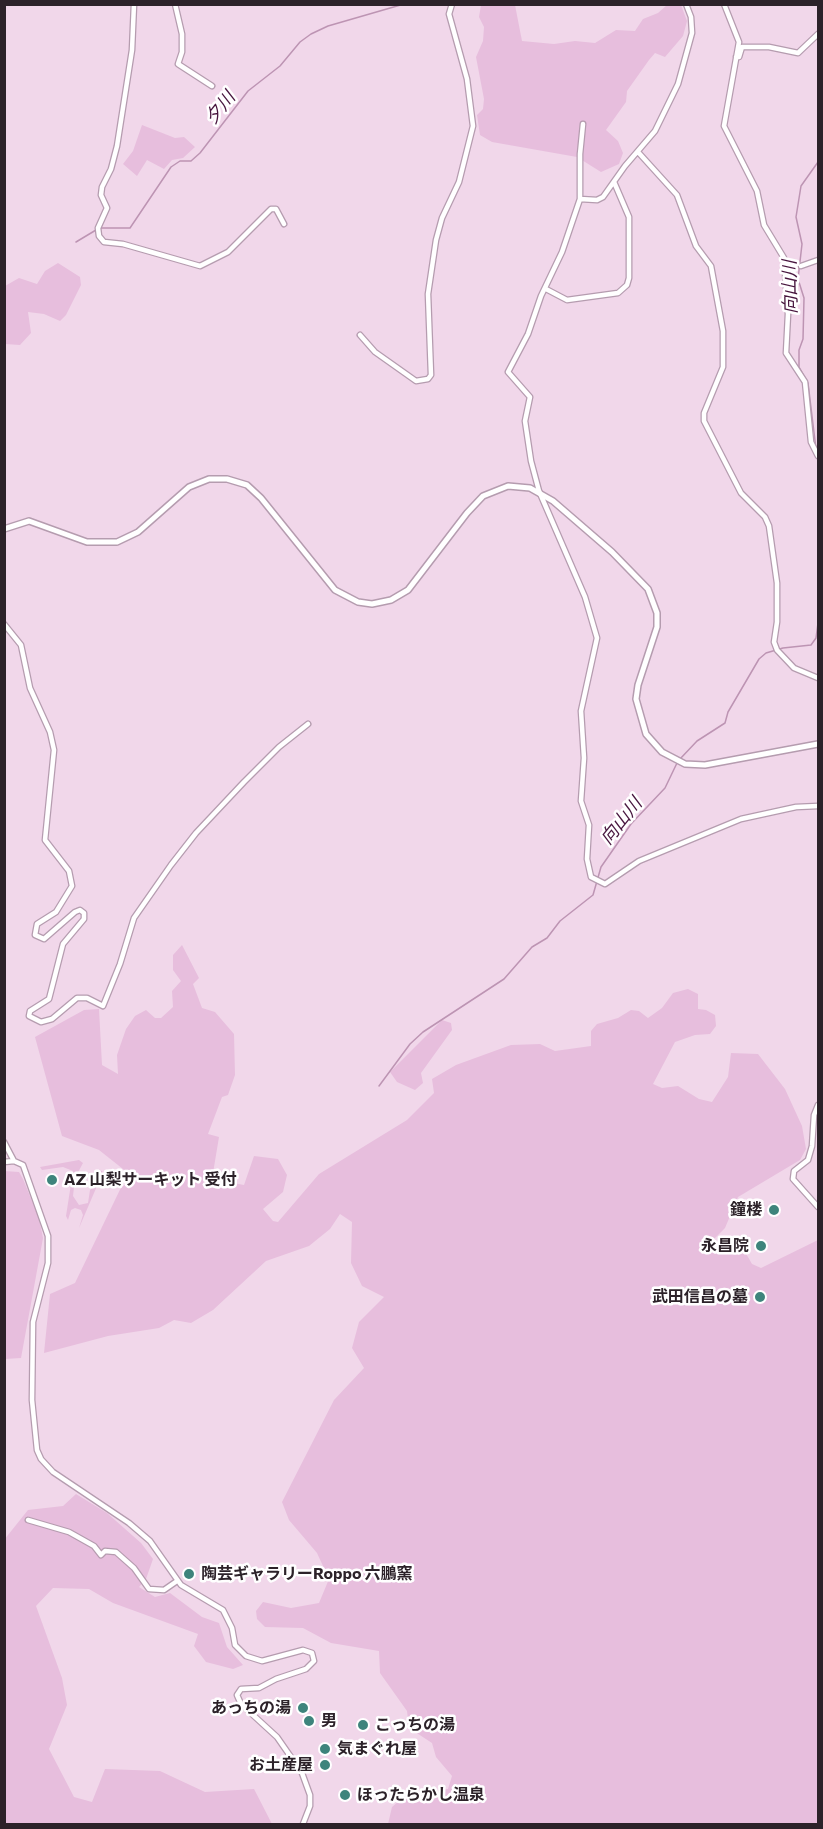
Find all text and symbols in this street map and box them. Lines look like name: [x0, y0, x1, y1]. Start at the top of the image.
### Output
water label: 夕川: [200, 87, 240, 129]
water label: 向山川: [779, 260, 801, 314]
water label: 向山川: [596, 793, 646, 849]
place label: AZ 山梨サーキット 受付: [64, 1170, 237, 1190]
marker: AZ 山梨サーキット 受付: [45, 1173, 59, 1187]
place label: 鐘楼: [730, 1200, 762, 1220]
marker: 鐘楼: [767, 1203, 781, 1217]
place label: 永昌院: [701, 1236, 749, 1256]
marker: 永昌院: [754, 1239, 768, 1253]
place label: 武田信昌の墓: [652, 1287, 748, 1307]
marker: 武田信昌の墓: [753, 1290, 767, 1304]
place label: 陶芸ギャラリーRoppo 六鵬窯: [201, 1564, 413, 1584]
marker: 陶芸ギャラリーRoppo 六鵬窯: [182, 1567, 196, 1581]
place label: あっちの湯: [211, 1698, 291, 1718]
marker: あっちの湯: [296, 1701, 310, 1715]
place label: 男: [321, 1711, 337, 1731]
marker: 男: [302, 1714, 316, 1728]
place label: こっちの湯: [375, 1715, 455, 1735]
marker: こっちの湯: [356, 1718, 370, 1732]
place label: 気まぐれ屋: [337, 1739, 417, 1759]
marker: 気まぐれ屋: [318, 1742, 332, 1756]
place label: お土産屋: [249, 1755, 313, 1775]
marker: お土産屋: [318, 1758, 332, 1772]
place label: ほったらかし温泉: [357, 1785, 485, 1805]
marker: ほったらかし温泉: [338, 1788, 352, 1802]

